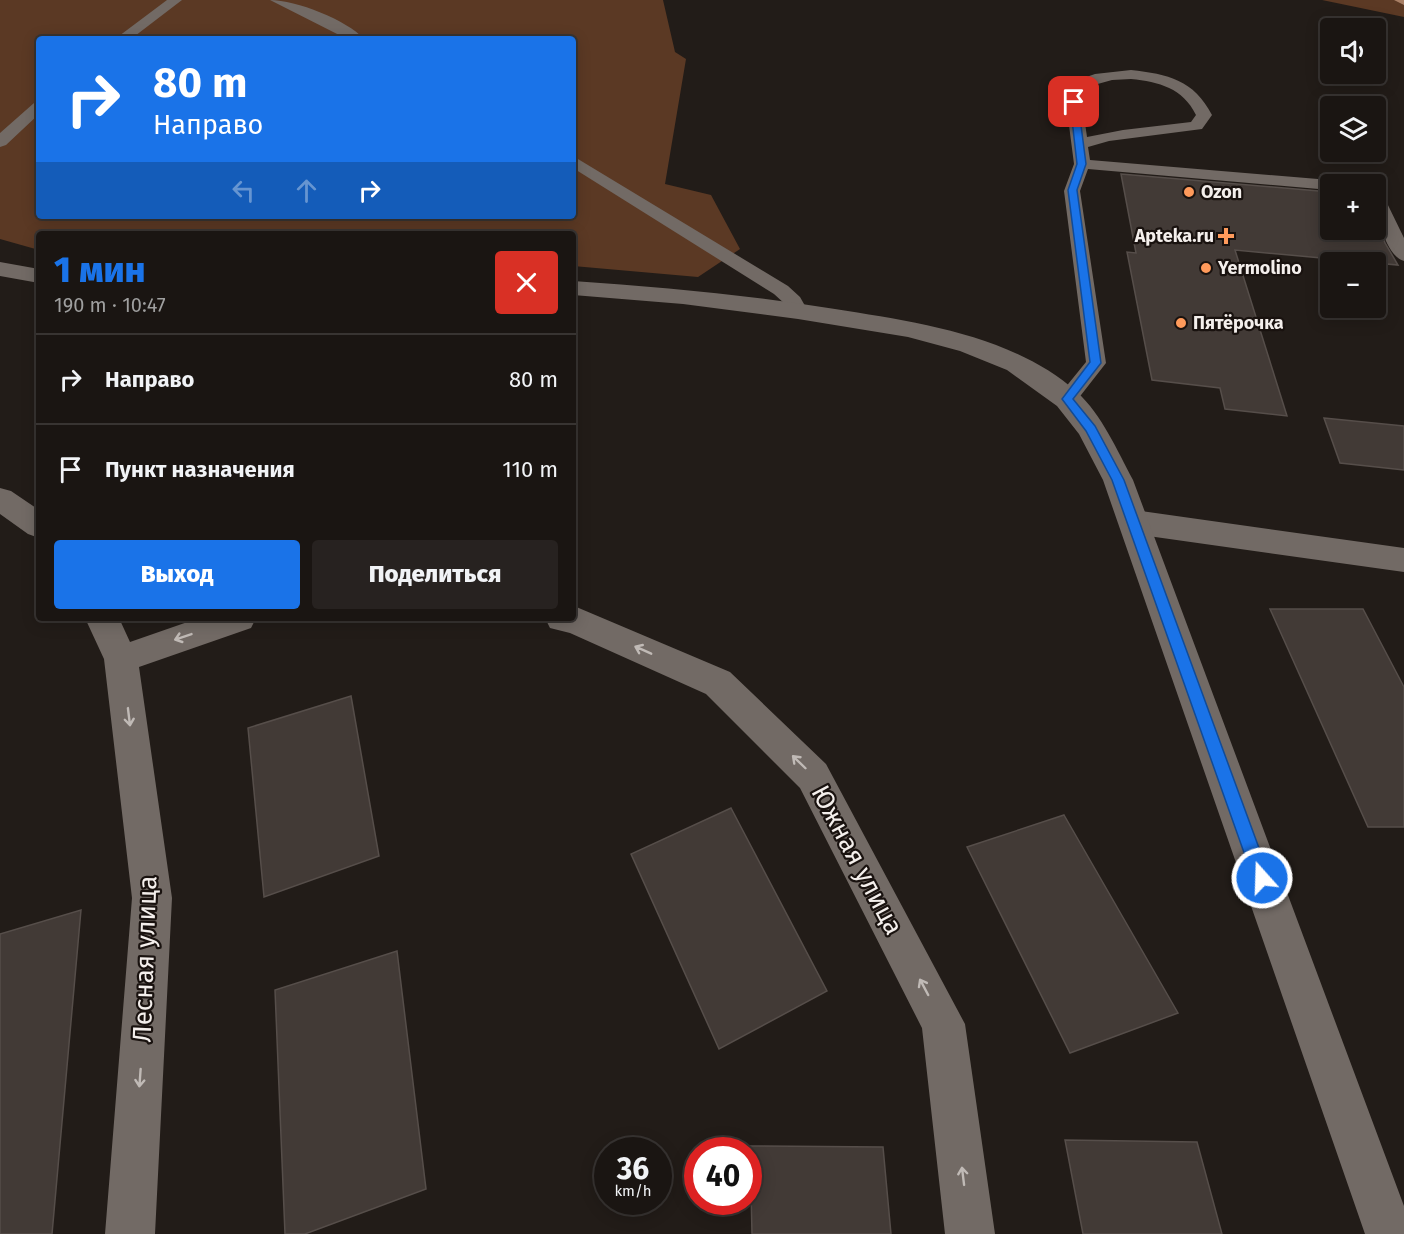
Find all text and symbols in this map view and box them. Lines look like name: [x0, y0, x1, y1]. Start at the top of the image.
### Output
map controls: [1320, 18, 1386, 318]
button: sound: [1320, 18, 1386, 84]
text: 80 m: [153, 58, 247, 108]
icon: right: [54, 60, 132, 138]
pin: [1048, 76, 1099, 127]
icon: arrive: [1057, 85, 1090, 118]
button: layers: [1320, 96, 1386, 162]
text: Направо: [153, 109, 263, 141]
icon: left: [227, 174, 260, 207]
icon: ahead: [290, 174, 323, 207]
icon: right: [353, 174, 386, 207]
button: +: [1320, 174, 1386, 240]
place label: Ozon: [1201, 181, 1242, 203]
marker: Ozon: [1182, 185, 1196, 199]
place label: Apteka.ru: [1134, 225, 1214, 247]
marker: Apteka.ru: [1219, 229, 1233, 243]
text: 1 мин: [54, 248, 146, 292]
button: close: [495, 251, 558, 314]
button: −: [1320, 252, 1386, 318]
place label: Yermolino: [1217, 257, 1302, 279]
marker: Yermolino: [1199, 261, 1213, 275]
text: 190 m · 10:47: [54, 293, 166, 317]
place label: Пятёрочка: [1193, 312, 1284, 334]
marker: Пятёрочка: [1174, 316, 1188, 330]
icon: right: [54, 363, 87, 396]
text: Направо: [105, 366, 194, 393]
text: 80 m: [509, 366, 558, 393]
icon: arrive: [54, 453, 87, 486]
text: Пункт назначения: [105, 456, 295, 483]
text: 110 m: [502, 456, 558, 483]
button: Выход: [54, 540, 300, 609]
button: Поделиться: [312, 540, 558, 609]
one-way arrow: [175, 633, 193, 644]
one-way arrow: [634, 644, 652, 655]
one-way arrow: [123, 707, 134, 726]
one-way arrow: [792, 755, 807, 769]
street label: Южная улица: [805, 780, 909, 940]
position arrow: [1230, 846, 1294, 910]
street label: Лесная улица: [127, 875, 163, 1043]
one-way arrow: [917, 978, 929, 996]
one-way arrow: [135, 1068, 146, 1088]
speed limit sign: 40: [684, 1137, 762, 1215]
text: 36: [617, 1151, 649, 1187]
one-way arrow: [957, 1167, 968, 1186]
text: km/h: [614, 1182, 652, 1200]

